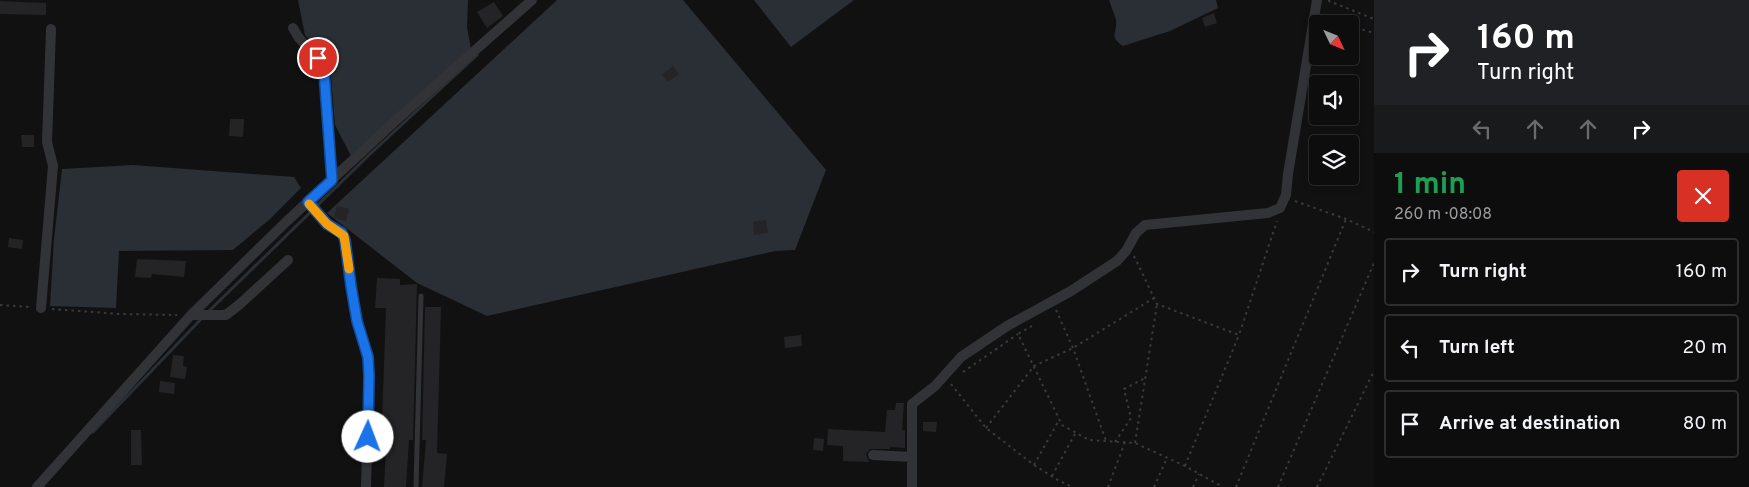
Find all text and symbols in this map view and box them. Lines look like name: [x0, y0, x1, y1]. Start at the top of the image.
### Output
north arrow: [1309, 15, 1359, 65]
map controls: [1309, 15, 1359, 185]
text: 160 m: [1477, 17, 1575, 61]
icon: right: [1394, 20, 1459, 85]
pin: [297, 37, 339, 79]
icon: arrive: [304, 44, 332, 72]
text: Turn right: [1477, 60, 1574, 87]
button: sound: [1309, 75, 1359, 125]
icon: left: [1468, 115, 1496, 143]
icon: ahead: [1521, 115, 1549, 143]
icon: ahead: [1574, 115, 1602, 143]
icon: right: [1627, 115, 1655, 143]
button: layers: [1309, 135, 1359, 185]
text: 1 min: [1394, 167, 1466, 204]
button: close: [1677, 170, 1729, 222]
text: 260 m · 08:08: [1394, 205, 1492, 225]
icon: right: [1396, 258, 1424, 286]
text: Turn right: [1439, 260, 1527, 284]
text: 160 m: [1676, 260, 1727, 284]
icon: left: [1396, 334, 1424, 362]
text: Turn left: [1439, 336, 1515, 360]
text: 20 m: [1683, 336, 1727, 360]
position arrow: [341, 410, 393, 462]
icon: arrive: [1396, 410, 1424, 438]
text: Arrive at destination: [1439, 412, 1620, 436]
text: 80 m: [1683, 412, 1727, 436]

